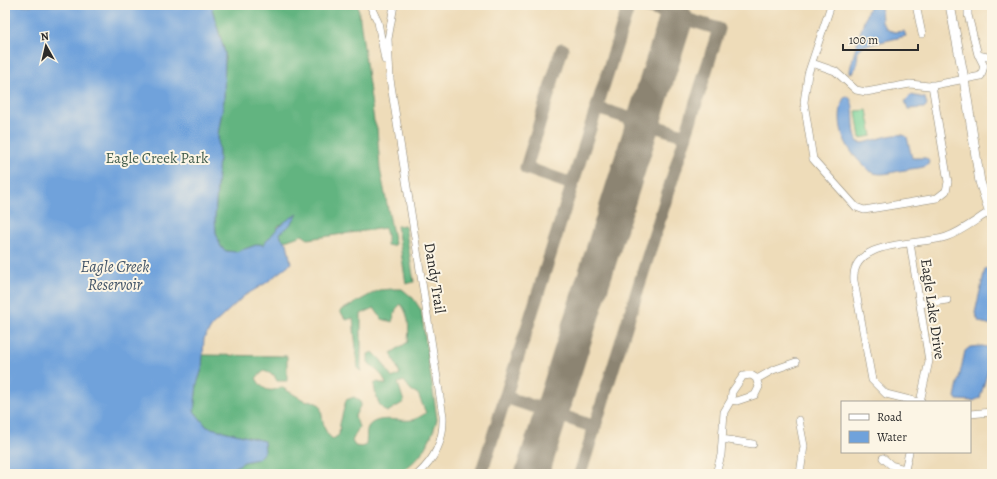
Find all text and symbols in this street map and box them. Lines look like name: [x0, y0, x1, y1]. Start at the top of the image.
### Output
north arrow: [26, 26, 66, 66]
scale bar: [843, 26, 918, 52]
text: N: [40, 29, 50, 45]
text: 100 m: [849, 32, 878, 48]
park label: Eagle Creek Park: [105, 148, 209, 168]
street label: Dandy Trail: [420, 241, 451, 315]
water label: Eagle Creek Reservoir: [81, 256, 149, 296]
street label: Eagle Lake Drive: [916, 257, 950, 361]
legend: [841, 401, 971, 453]
text: Road: [877, 409, 903, 425]
text: Water: [876, 429, 907, 445]

